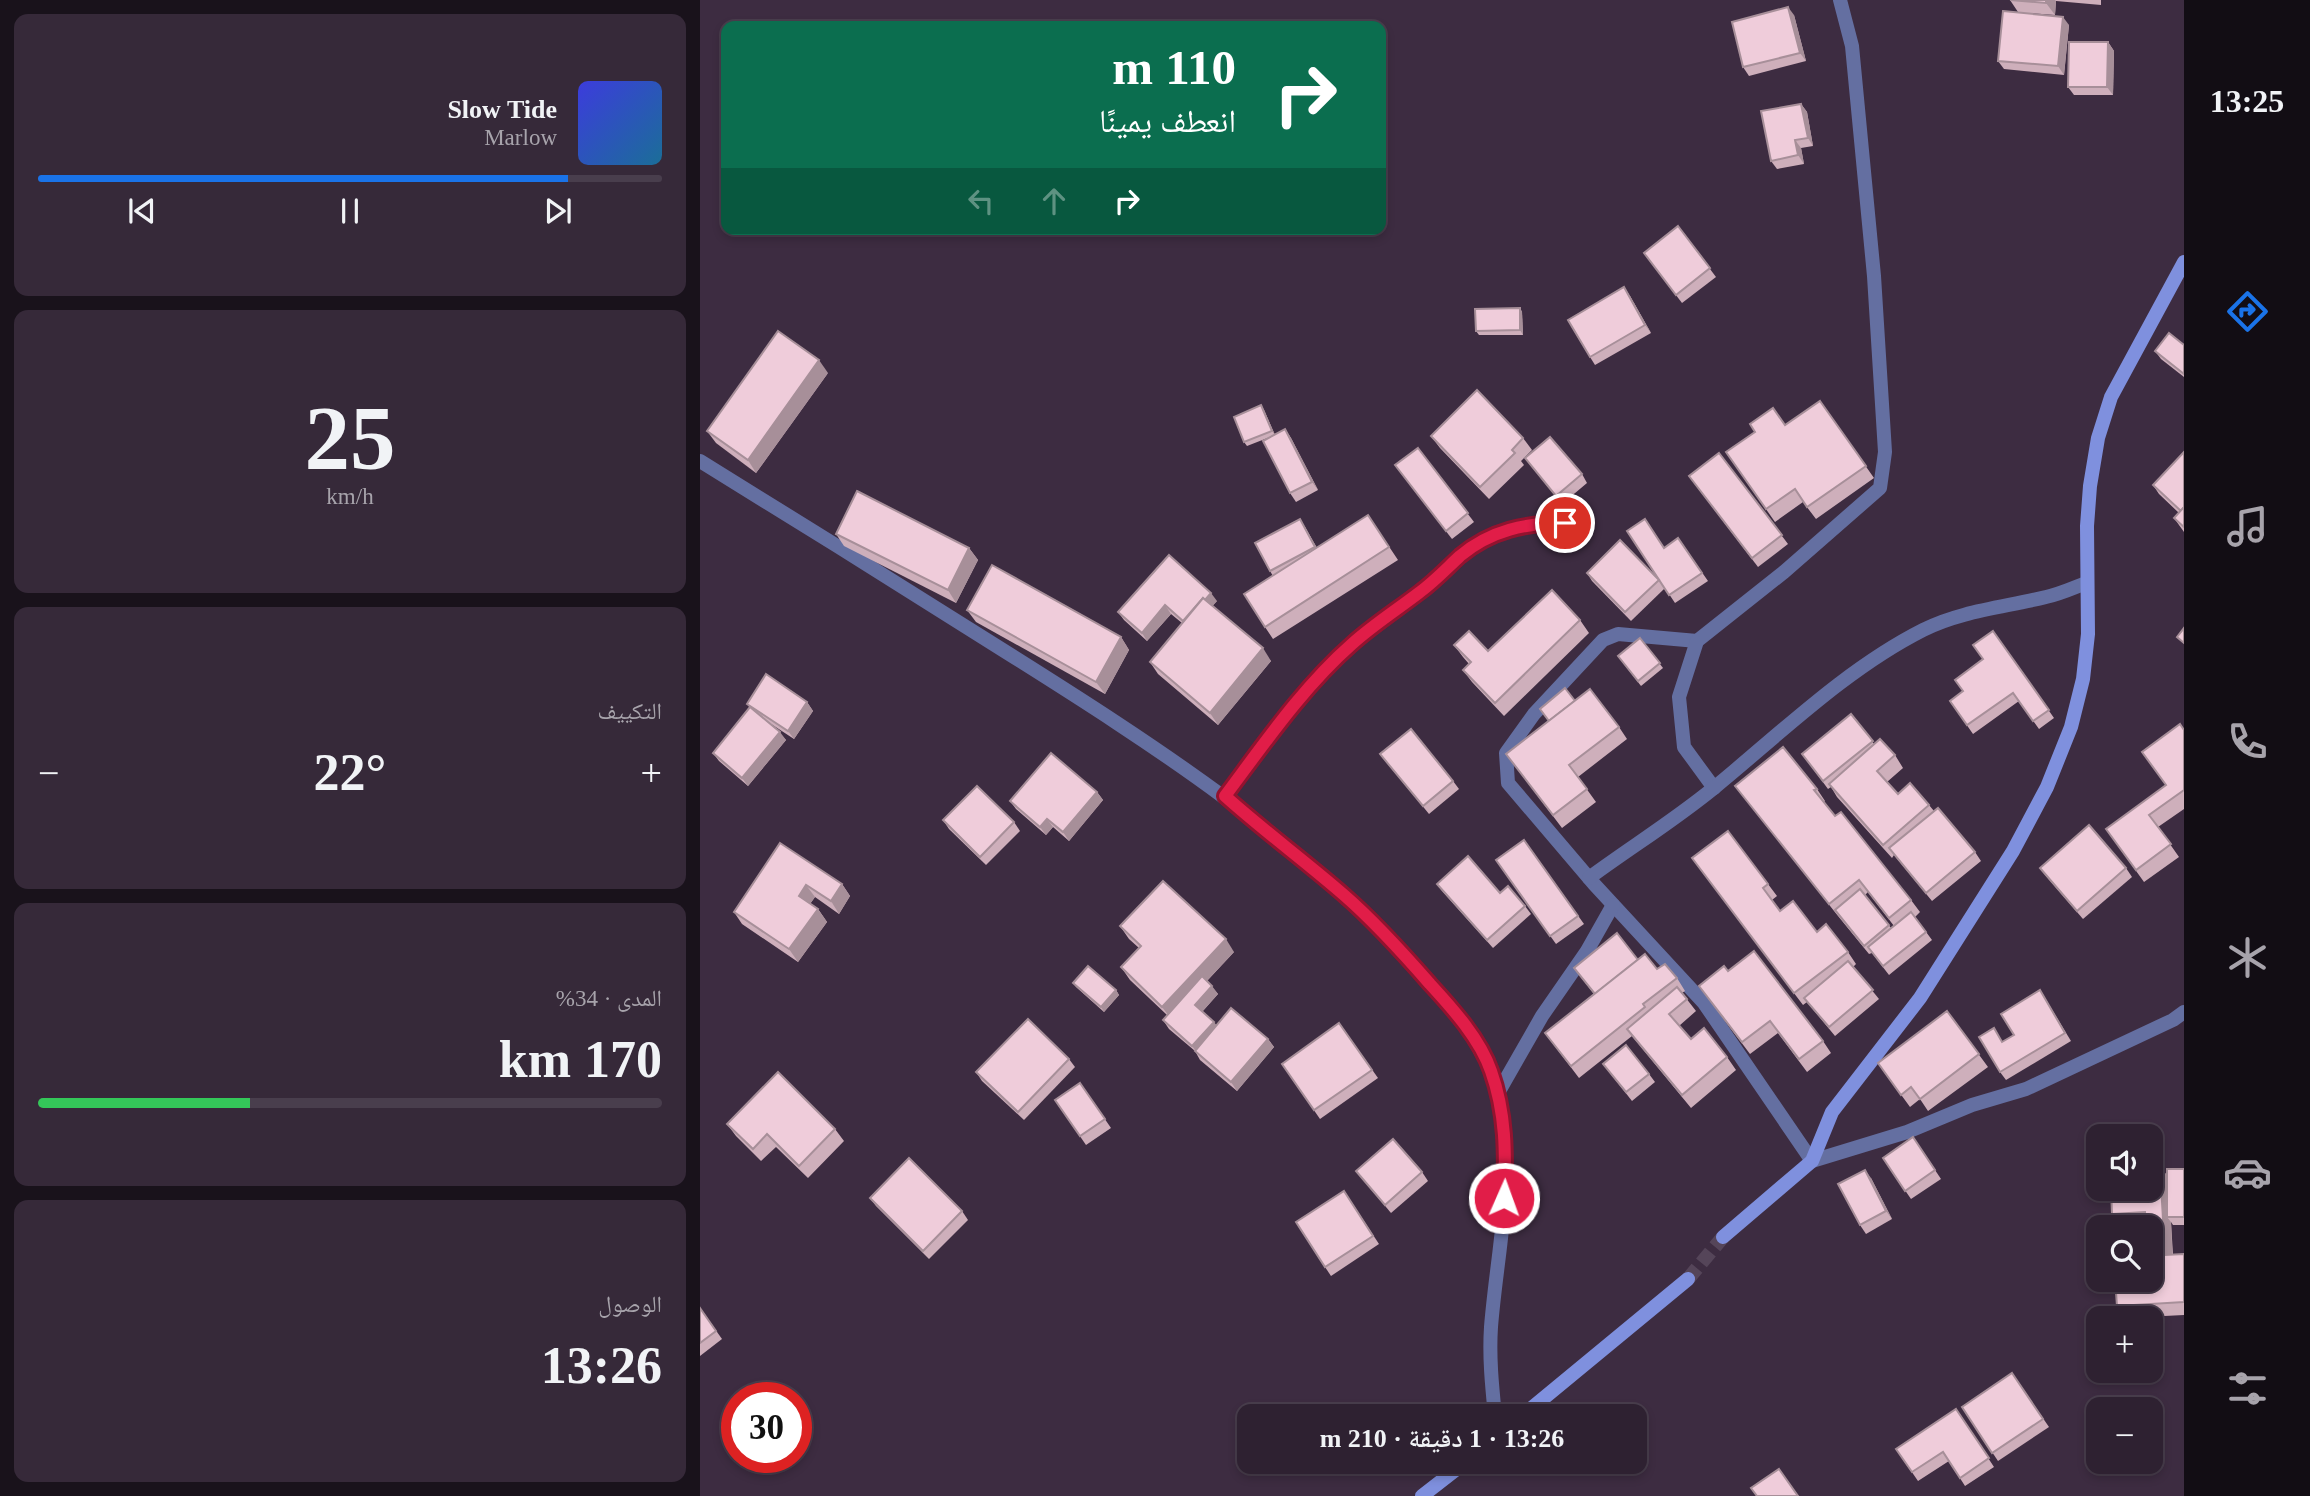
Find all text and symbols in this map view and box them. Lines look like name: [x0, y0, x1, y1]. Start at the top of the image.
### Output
text: 110 m: [1112, 40, 1236, 95]
icon: right: [1260, 49, 1351, 140]
text: 13:25: [2210, 83, 2284, 119]
text: Slow Tide: [447, 95, 557, 124]
text: انعطف يمينًا: [1099, 103, 1236, 139]
text: Marlow: [484, 125, 557, 150]
icon: left: [962, 182, 1000, 220]
icon: ahead: [1035, 182, 1073, 220]
icon: right: [1108, 182, 1146, 220]
icon: previous: [123, 192, 161, 230]
icon: pause: [331, 192, 369, 230]
icon: next: [539, 192, 577, 230]
icon: directions: [2223, 287, 2272, 336]
text: 25: [305, 388, 396, 489]
text: km/h: [326, 484, 374, 509]
pin: [1535, 493, 1595, 553]
icon: music: [2223, 502, 2272, 551]
icon: arrive: [1546, 504, 1584, 542]
text: التكييف: [597, 699, 662, 724]
icon: phone: [2223, 717, 2272, 766]
text: 22°: [314, 744, 386, 801]
text: −: [38, 752, 59, 794]
text: +: [641, 752, 662, 794]
icon: climate: [2223, 933, 2272, 982]
text: المدى · 34%: [556, 986, 662, 1011]
text: 170 km: [499, 1031, 662, 1088]
map controls: [2086, 1124, 2163, 1474]
button: sound: [2086, 1124, 2163, 1201]
icon: car: [2223, 1148, 2272, 1197]
position arrow: [1467, 1161, 1541, 1235]
button: search: [2086, 1215, 2163, 1292]
text: الوصول: [598, 1292, 662, 1317]
button: +: [2086, 1306, 2163, 1383]
text: 13:26: [541, 1337, 662, 1394]
icon: filters: [2223, 1364, 2272, 1413]
speed limit sign: 30: [721, 1382, 812, 1473]
button: −: [2086, 1397, 2163, 1474]
text: 13:26 · 1 دقيقة · 210 m: [1320, 1424, 1564, 1453]

